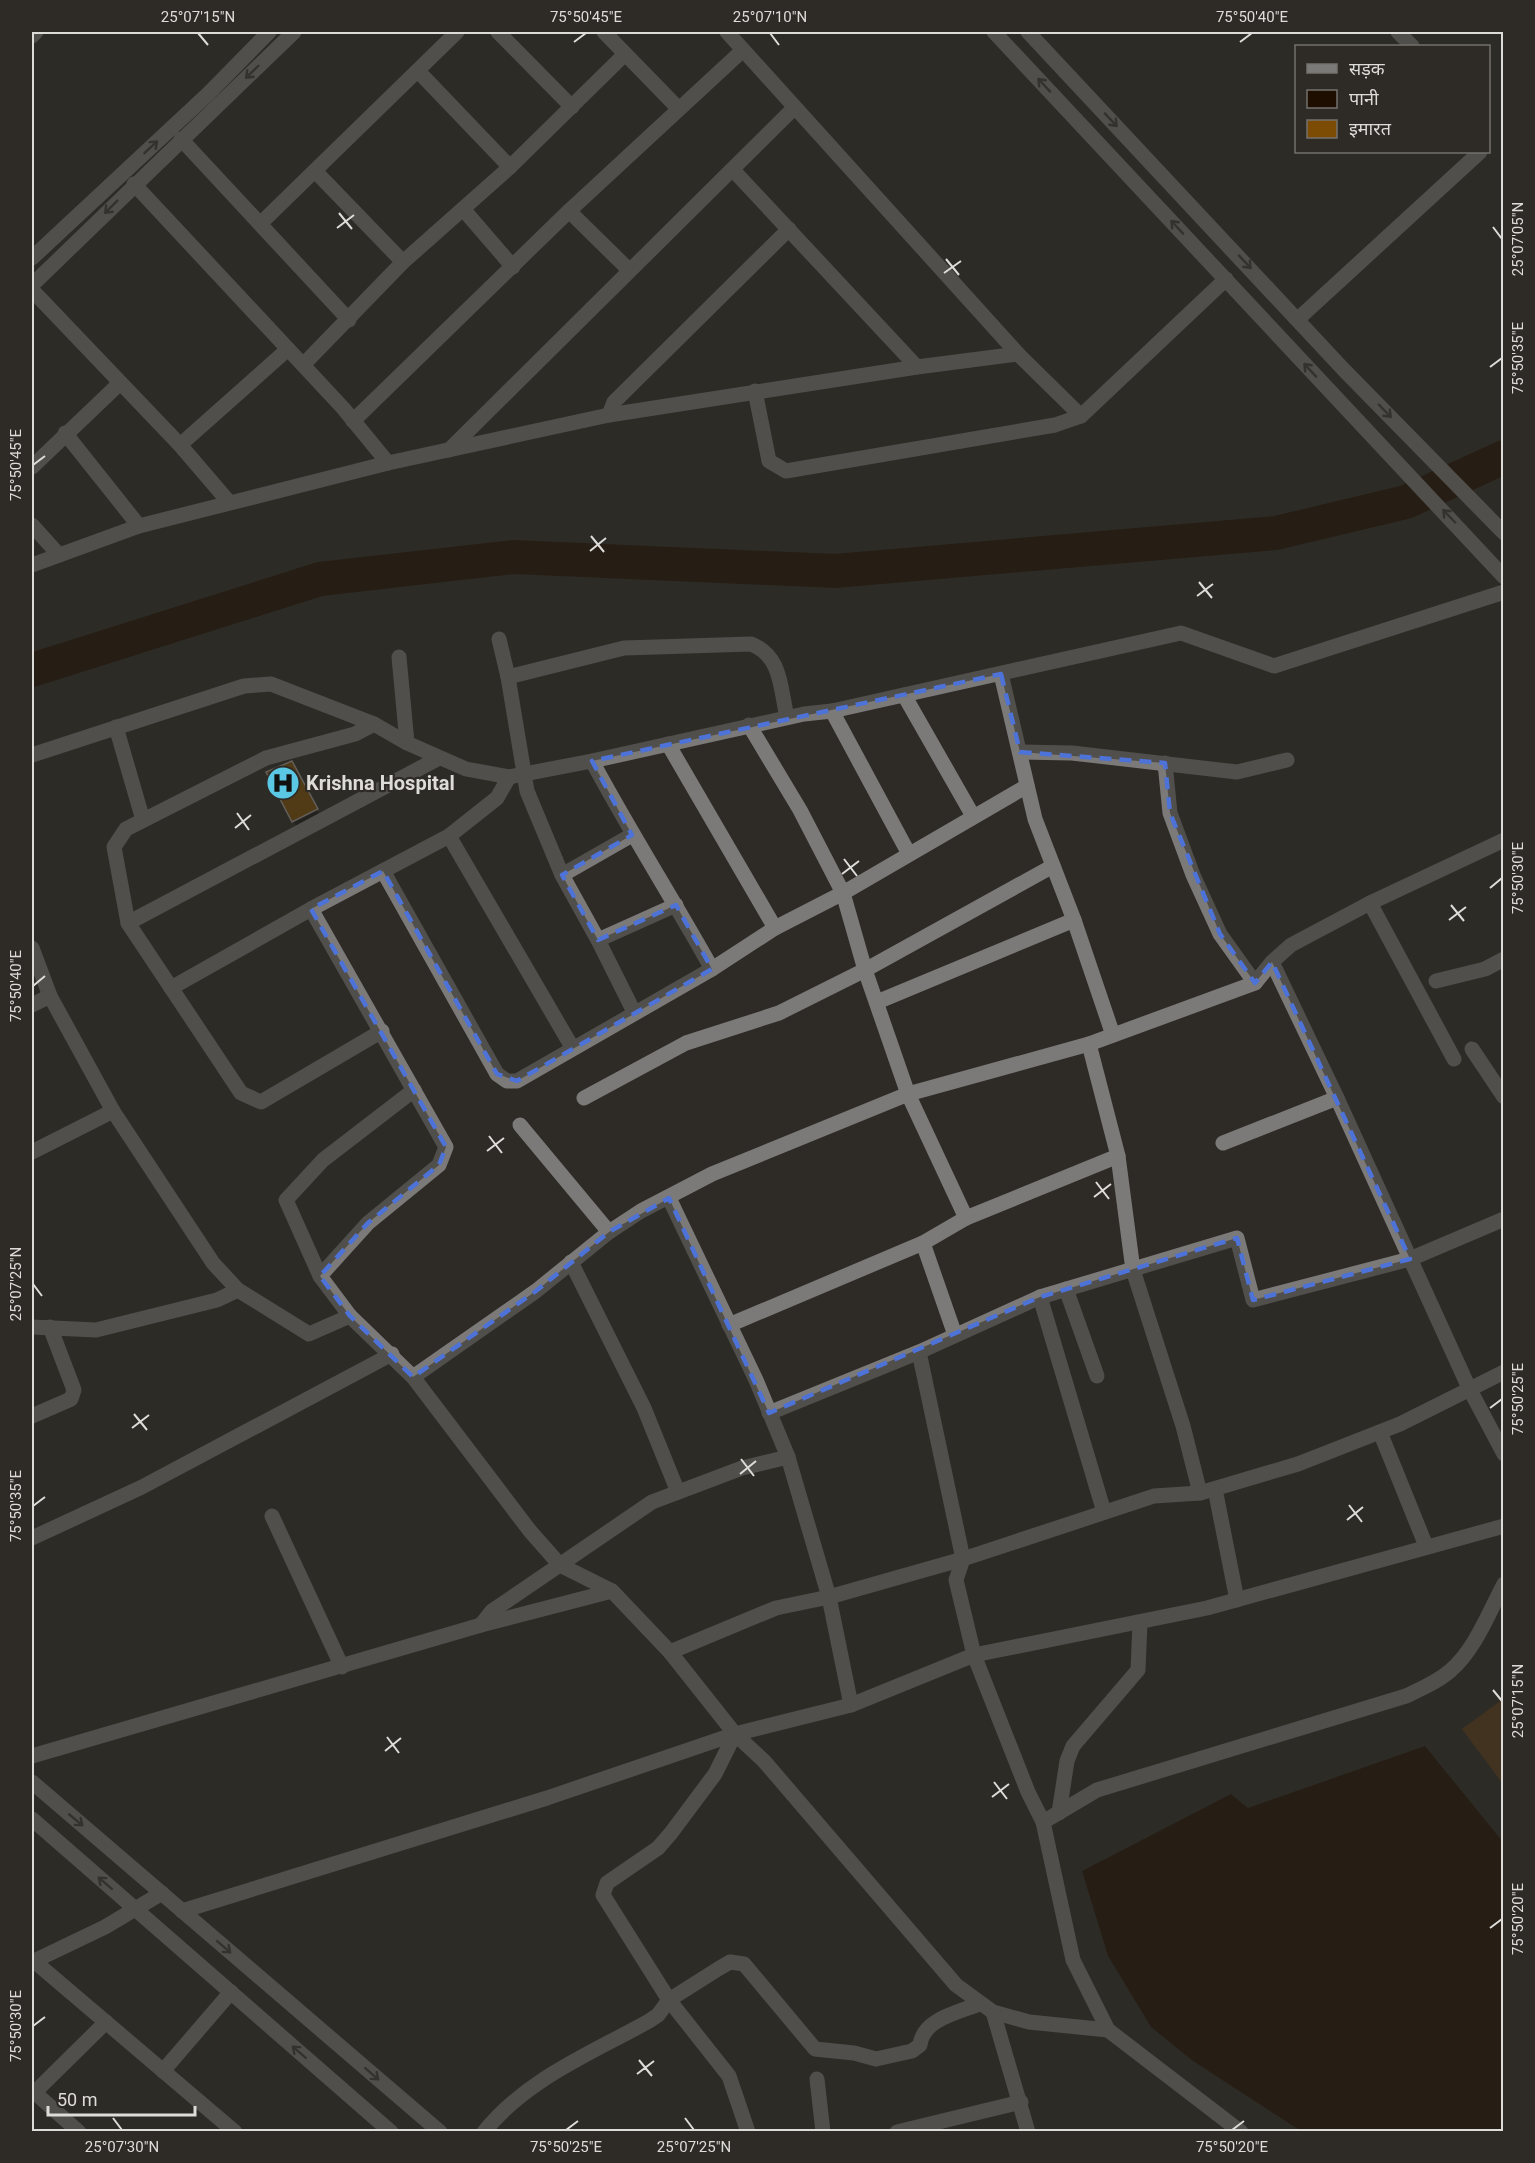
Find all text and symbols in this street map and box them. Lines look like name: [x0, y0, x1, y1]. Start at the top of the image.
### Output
text: 25°07'15"N: [161, 8, 235, 26]
text: 75°50'45"E: [550, 8, 623, 26]
text: 25°07'10"N: [733, 8, 807, 26]
text: 75°50'40"E: [1216, 8, 1289, 26]
legend: [1295, 45, 1490, 153]
text: सड़क: [1349, 58, 1386, 79]
one-way arrow: [244, 65, 259, 79]
one-way arrow: [1037, 78, 1051, 93]
text: पानी: [1349, 88, 1379, 109]
one-way arrow: [1104, 112, 1118, 127]
text: इमारत: [1349, 118, 1392, 139]
one-way arrow: [143, 140, 158, 154]
one-way arrow: [103, 199, 118, 214]
text: 25°07'05"N: [1509, 202, 1527, 276]
one-way arrow: [1170, 220, 1184, 235]
one-way arrow: [1237, 254, 1251, 269]
text: 75°50'35"E: [1509, 321, 1527, 394]
one-way arrow: [1303, 363, 1317, 378]
one-way arrow: [1377, 404, 1392, 419]
text: 75°50'45"E: [7, 428, 25, 501]
one-way arrow: [1441, 509, 1456, 524]
hospital icon: Krishna Hospital: [265, 765, 301, 801]
place label: Krishna Hospital: [306, 771, 455, 795]
text: 75°50'30"E: [1509, 841, 1527, 914]
text: 75°50'40"E: [7, 949, 25, 1022]
text: 25°07'25"N: [7, 1247, 25, 1321]
text: 75°50'25"E: [1509, 1362, 1527, 1435]
text: 75°50'35"E: [7, 1469, 25, 1542]
text: 25°07'15"N: [1509, 1664, 1527, 1738]
one-way arrow: [68, 1813, 83, 1827]
one-way arrow: [97, 1876, 112, 1890]
text: 75°50'20"E: [1509, 1882, 1527, 1955]
one-way arrow: [216, 1940, 231, 1954]
text: 75°50'30"E: [7, 1989, 25, 2062]
one-way arrow: [292, 2045, 307, 2059]
one-way arrow: [364, 2067, 379, 2081]
scale bar: [48, 2079, 195, 2117]
text: 50 m: [57, 2089, 97, 2110]
text: 25°07'30"N: [85, 2138, 159, 2156]
text: 75°50'25"E: [530, 2138, 603, 2156]
text: 25°07'25"N: [657, 2138, 731, 2156]
text: 75°50'20"E: [1196, 2138, 1269, 2156]

